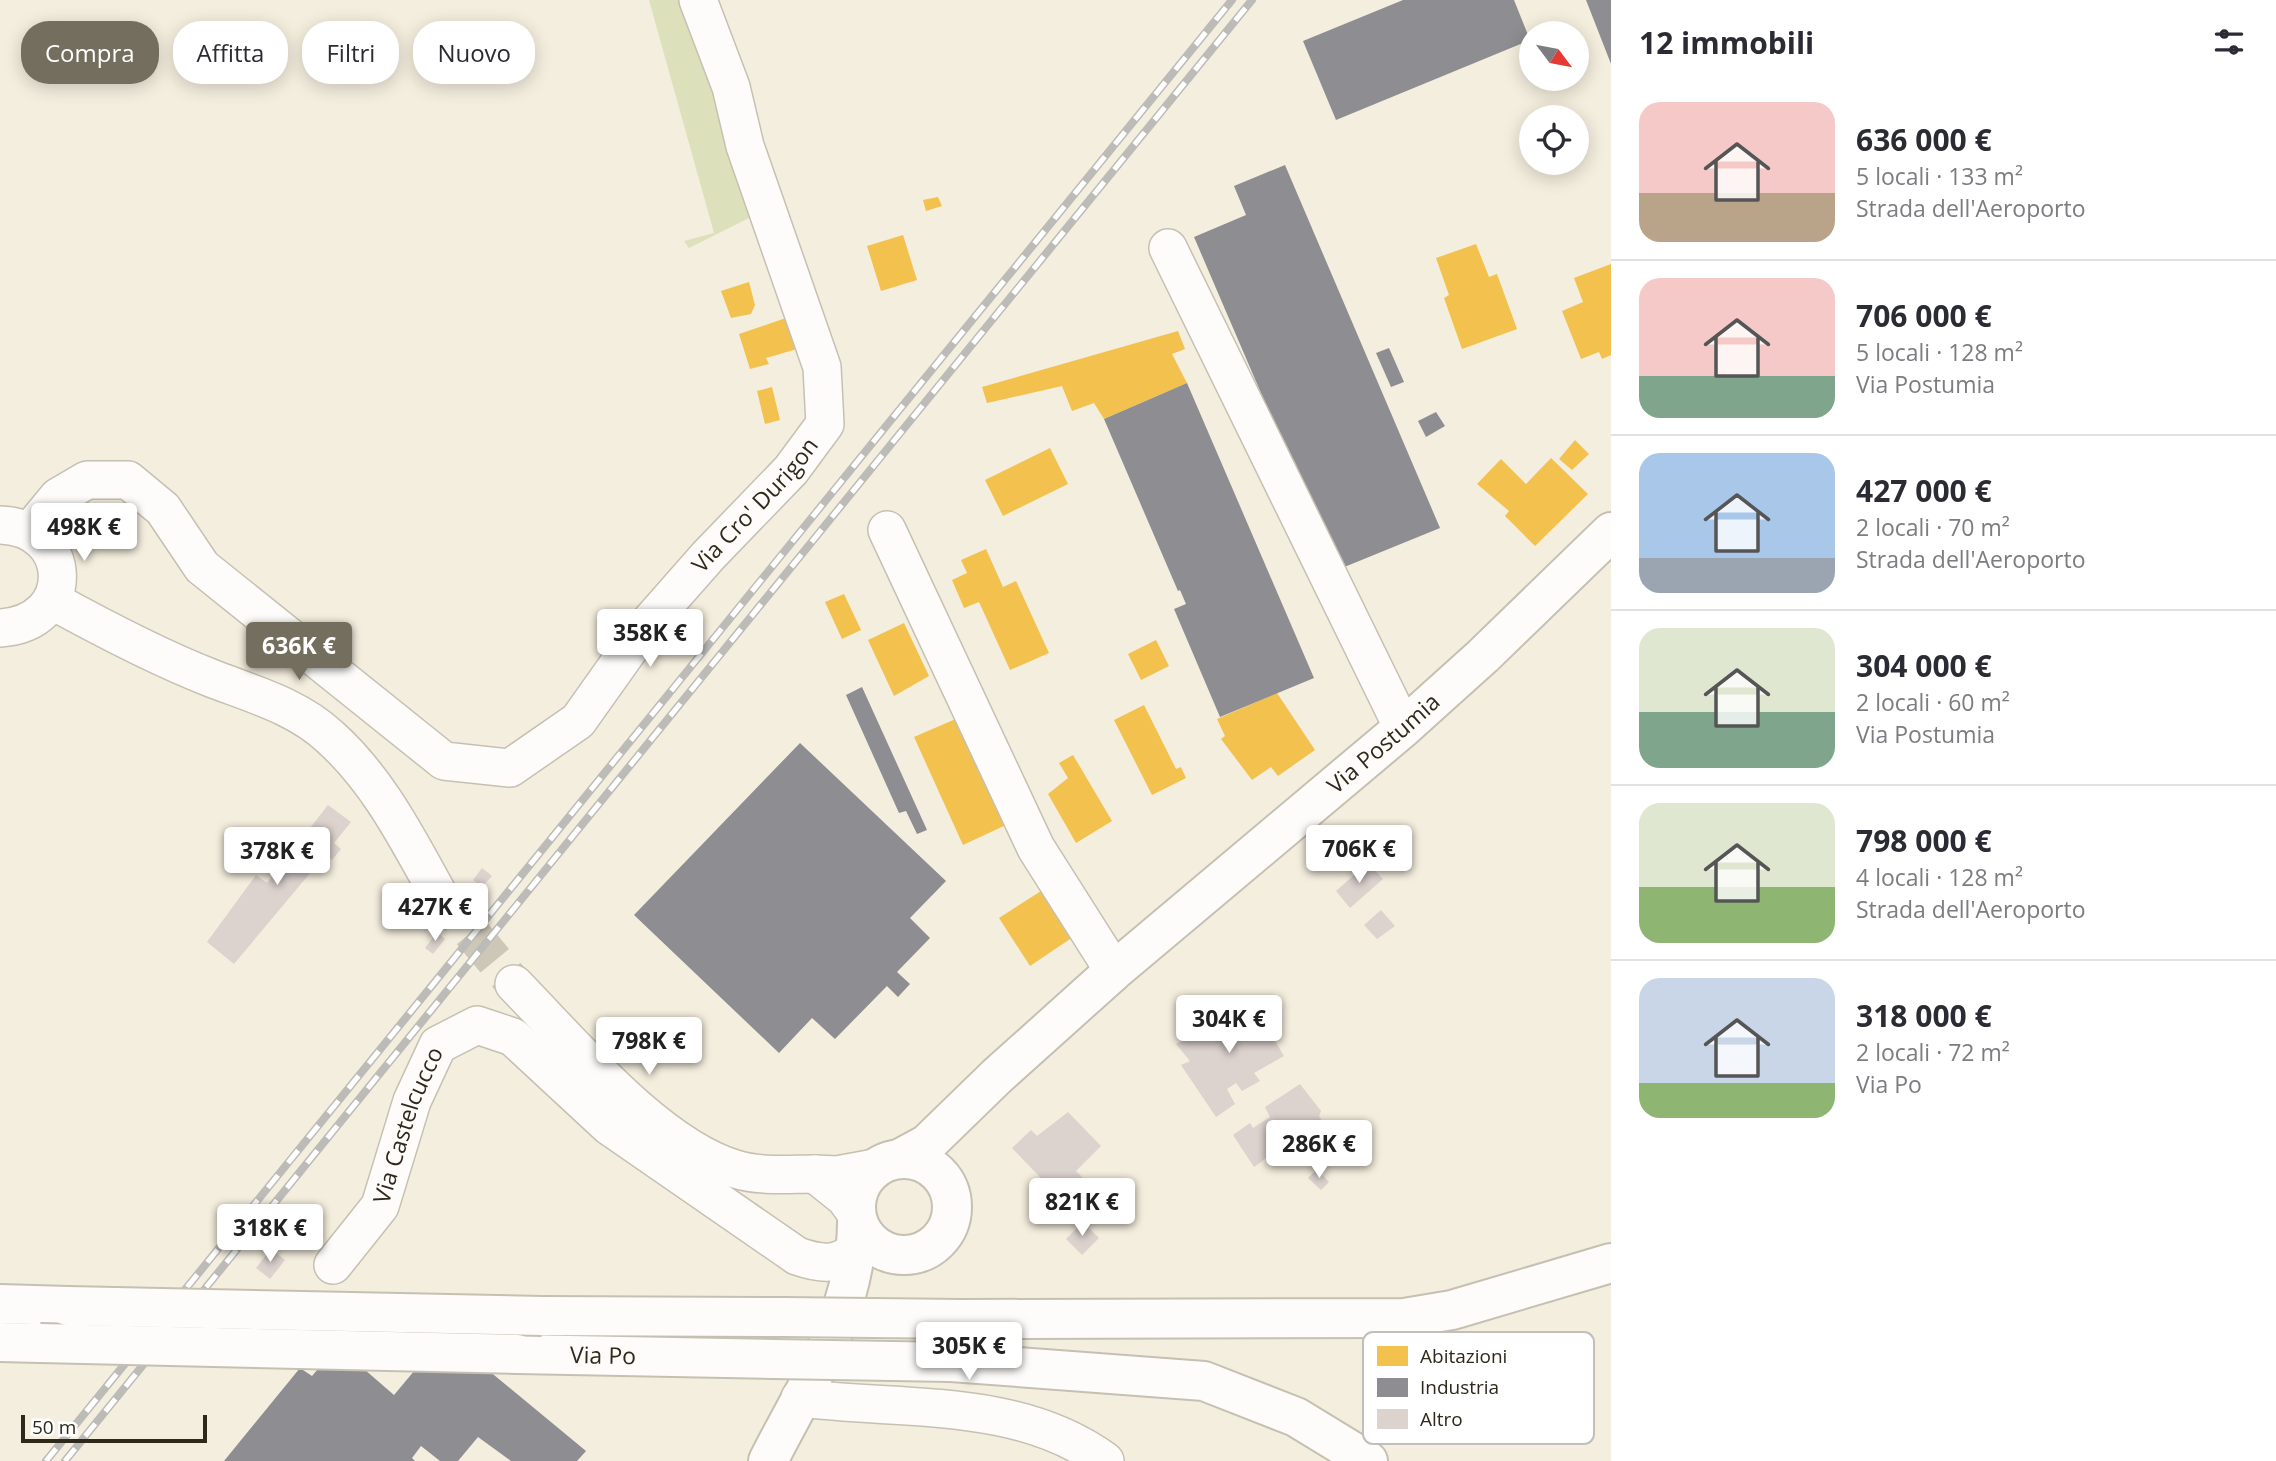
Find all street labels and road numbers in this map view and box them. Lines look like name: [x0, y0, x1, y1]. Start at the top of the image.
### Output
street label: Via Cro' Durigon: [684, 430, 825, 579]
street label: Via Postumia: [1320, 685, 1446, 800]
street label: Via Castelcucco: [365, 1041, 450, 1207]
street label: Via Po: [570, 1338, 636, 1371]

